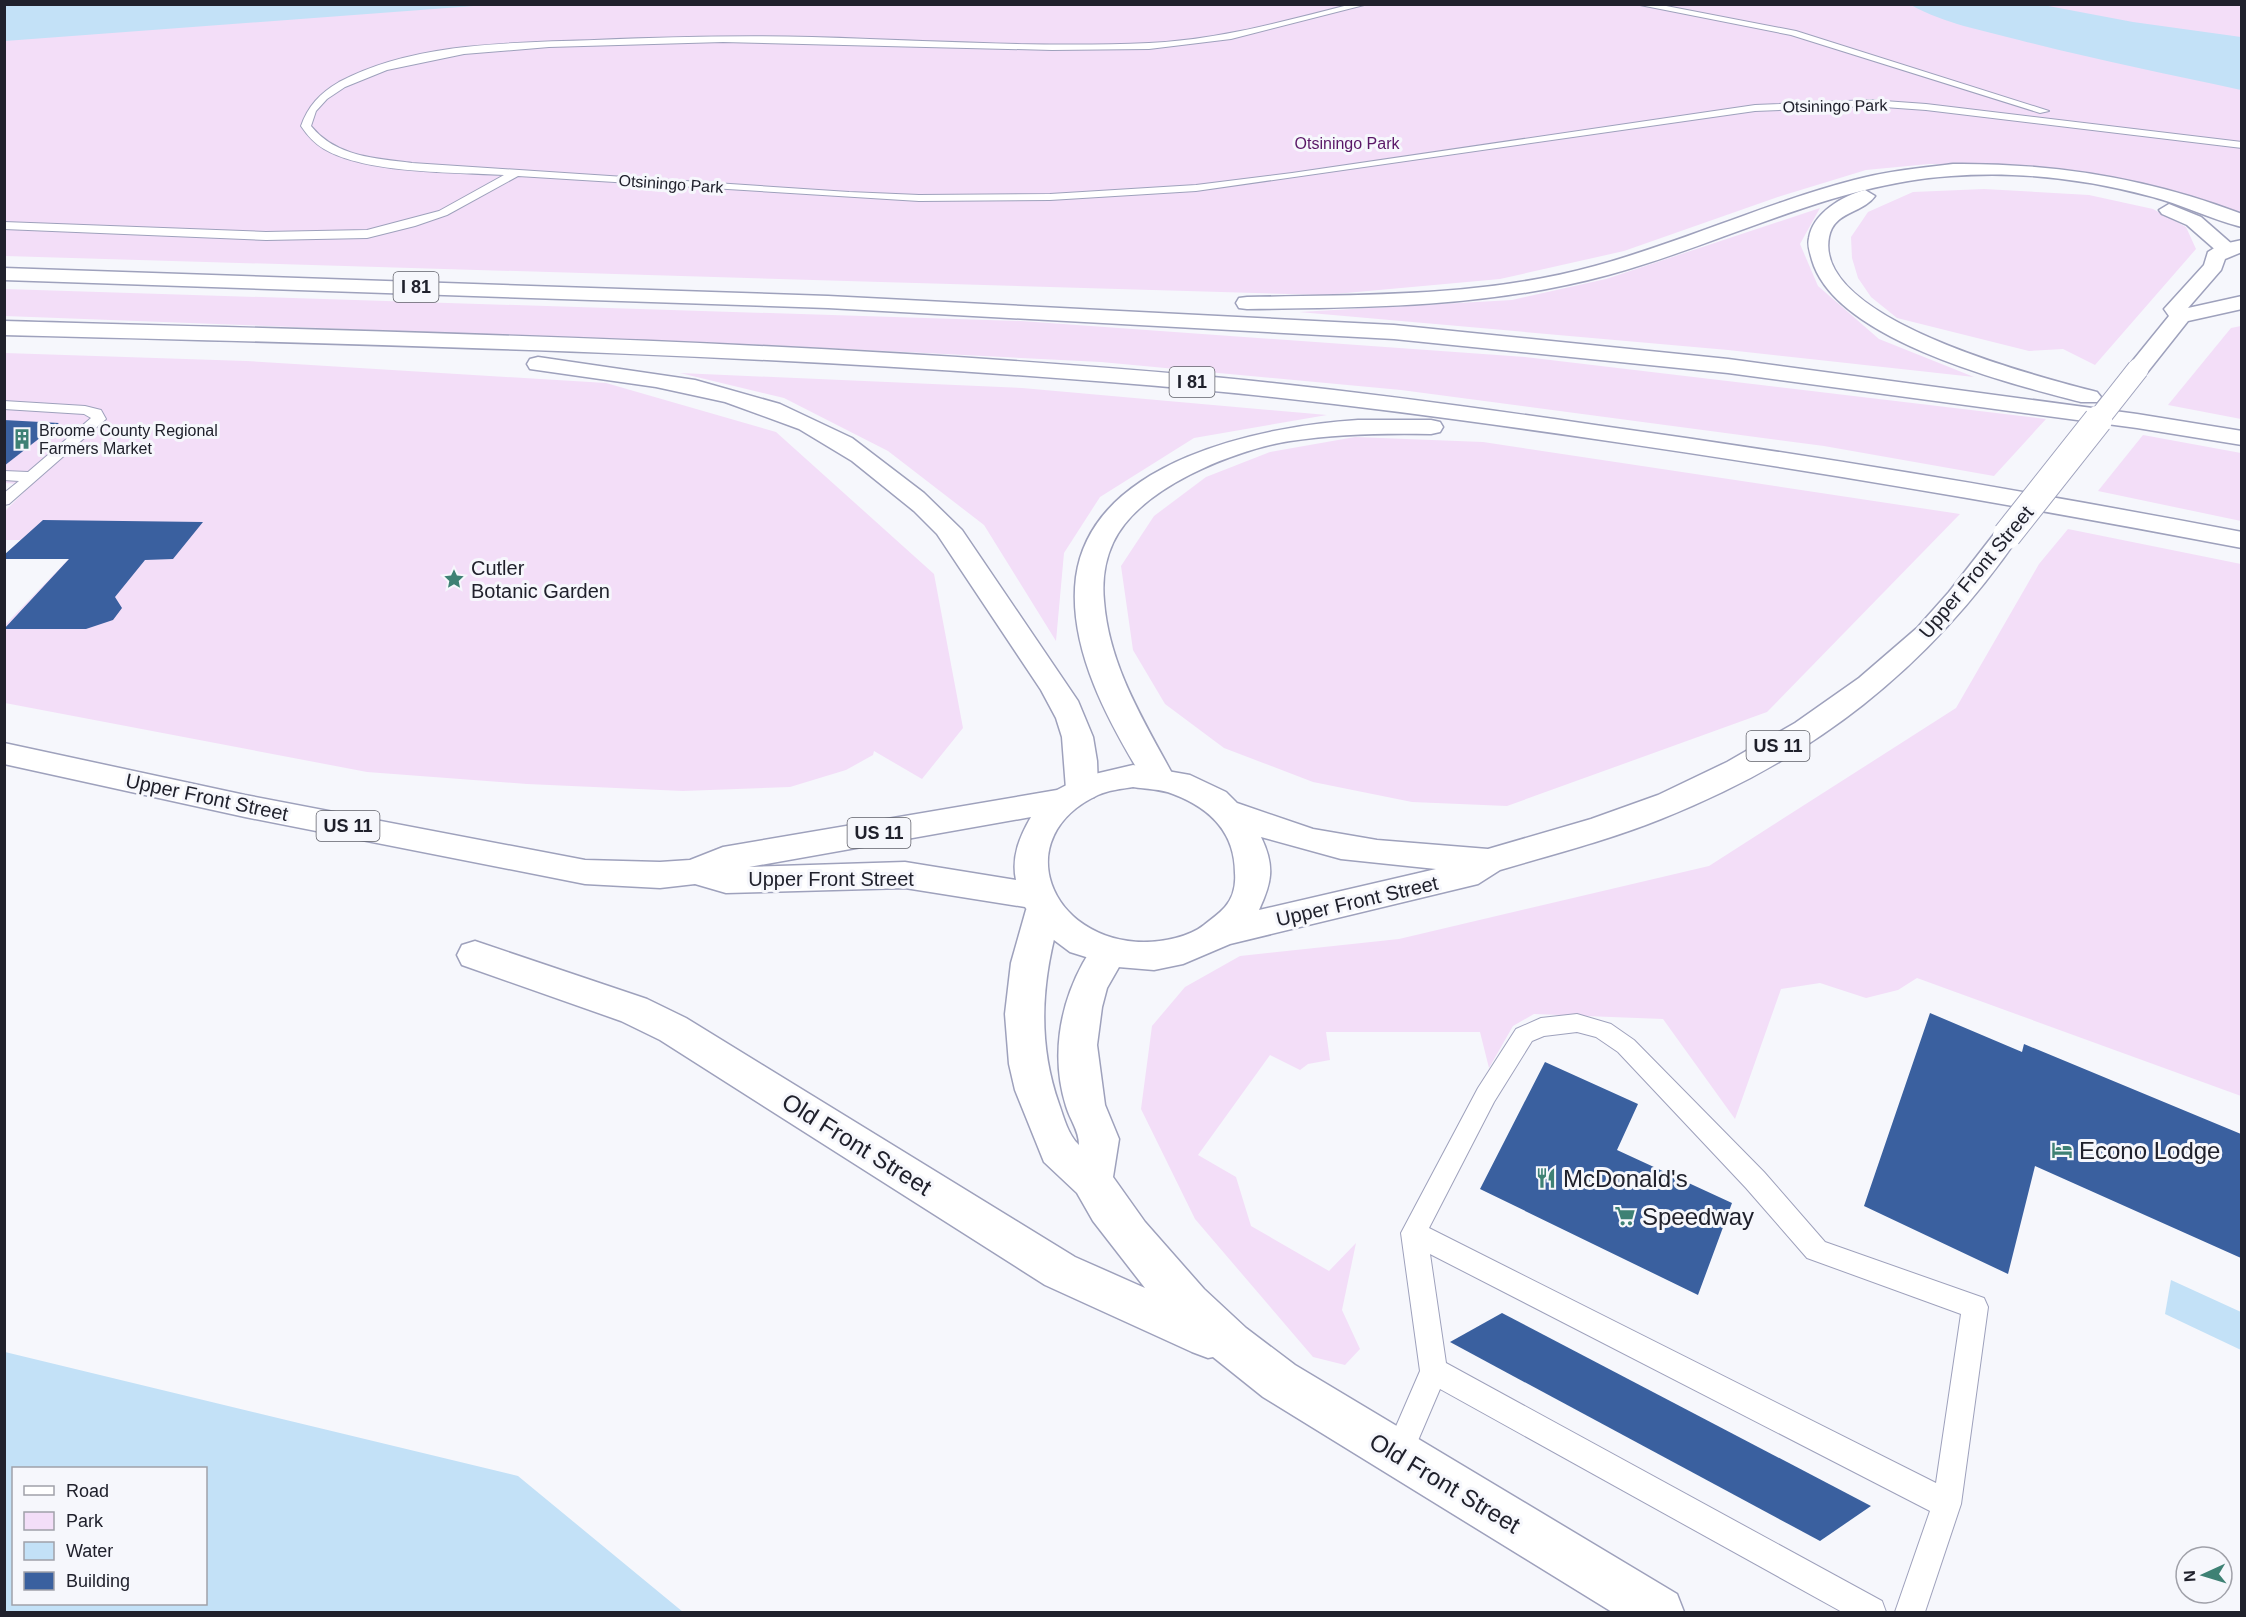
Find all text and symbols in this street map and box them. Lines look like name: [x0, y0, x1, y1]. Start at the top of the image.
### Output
street label: Otsiningo Park: [1782, 97, 1889, 115]
park label: Otsiningo Park: [1295, 135, 1400, 152]
street label: Otsiningo Park: [618, 172, 725, 196]
road number: I 81: [394, 272, 438, 302]
road number: I 81: [1170, 367, 1214, 397]
place label: Broome County Regional Farmers Market: [39, 422, 218, 457]
building icon: Broome County Regional Farmers Market: [10, 427, 34, 451]
street label: Upper Front Street: [1914, 501, 2038, 643]
place label: Cutler Botanic Garden: [471, 557, 610, 602]
place icon: Cutler Botanic Garden: [442, 567, 466, 591]
road number: US 11: [1746, 731, 1810, 761]
street label: Upper Front Street: [124, 769, 291, 825]
road number: US 11: [316, 811, 380, 841]
road number: US 11: [848, 818, 910, 848]
street label: Upper Front Street: [748, 868, 914, 890]
street label: Upper Front Street: [1274, 872, 1441, 930]
street label: Old Front Street: [777, 1087, 937, 1201]
place label: Econo Lodge: [2079, 1137, 2220, 1164]
hotel icon: Econo Lodge: [2050, 1138, 2074, 1162]
place label: McDonald's: [1563, 1165, 1688, 1192]
restaurant icon: McDonald's: [1534, 1166, 1558, 1190]
place label: Speedway: [1642, 1203, 1754, 1230]
supermarket icon: Speedway: [1613, 1204, 1637, 1228]
street label: Old Front Street: [1365, 1427, 1525, 1539]
legend: [12, 1467, 207, 1605]
text: Road: [66, 1481, 109, 1501]
text: Park: [66, 1511, 104, 1531]
text: Water: [66, 1541, 113, 1561]
north arrow: [2174, 1545, 2234, 1605]
text: N: [2181, 1570, 2198, 1582]
text: Building: [66, 1571, 130, 1591]

